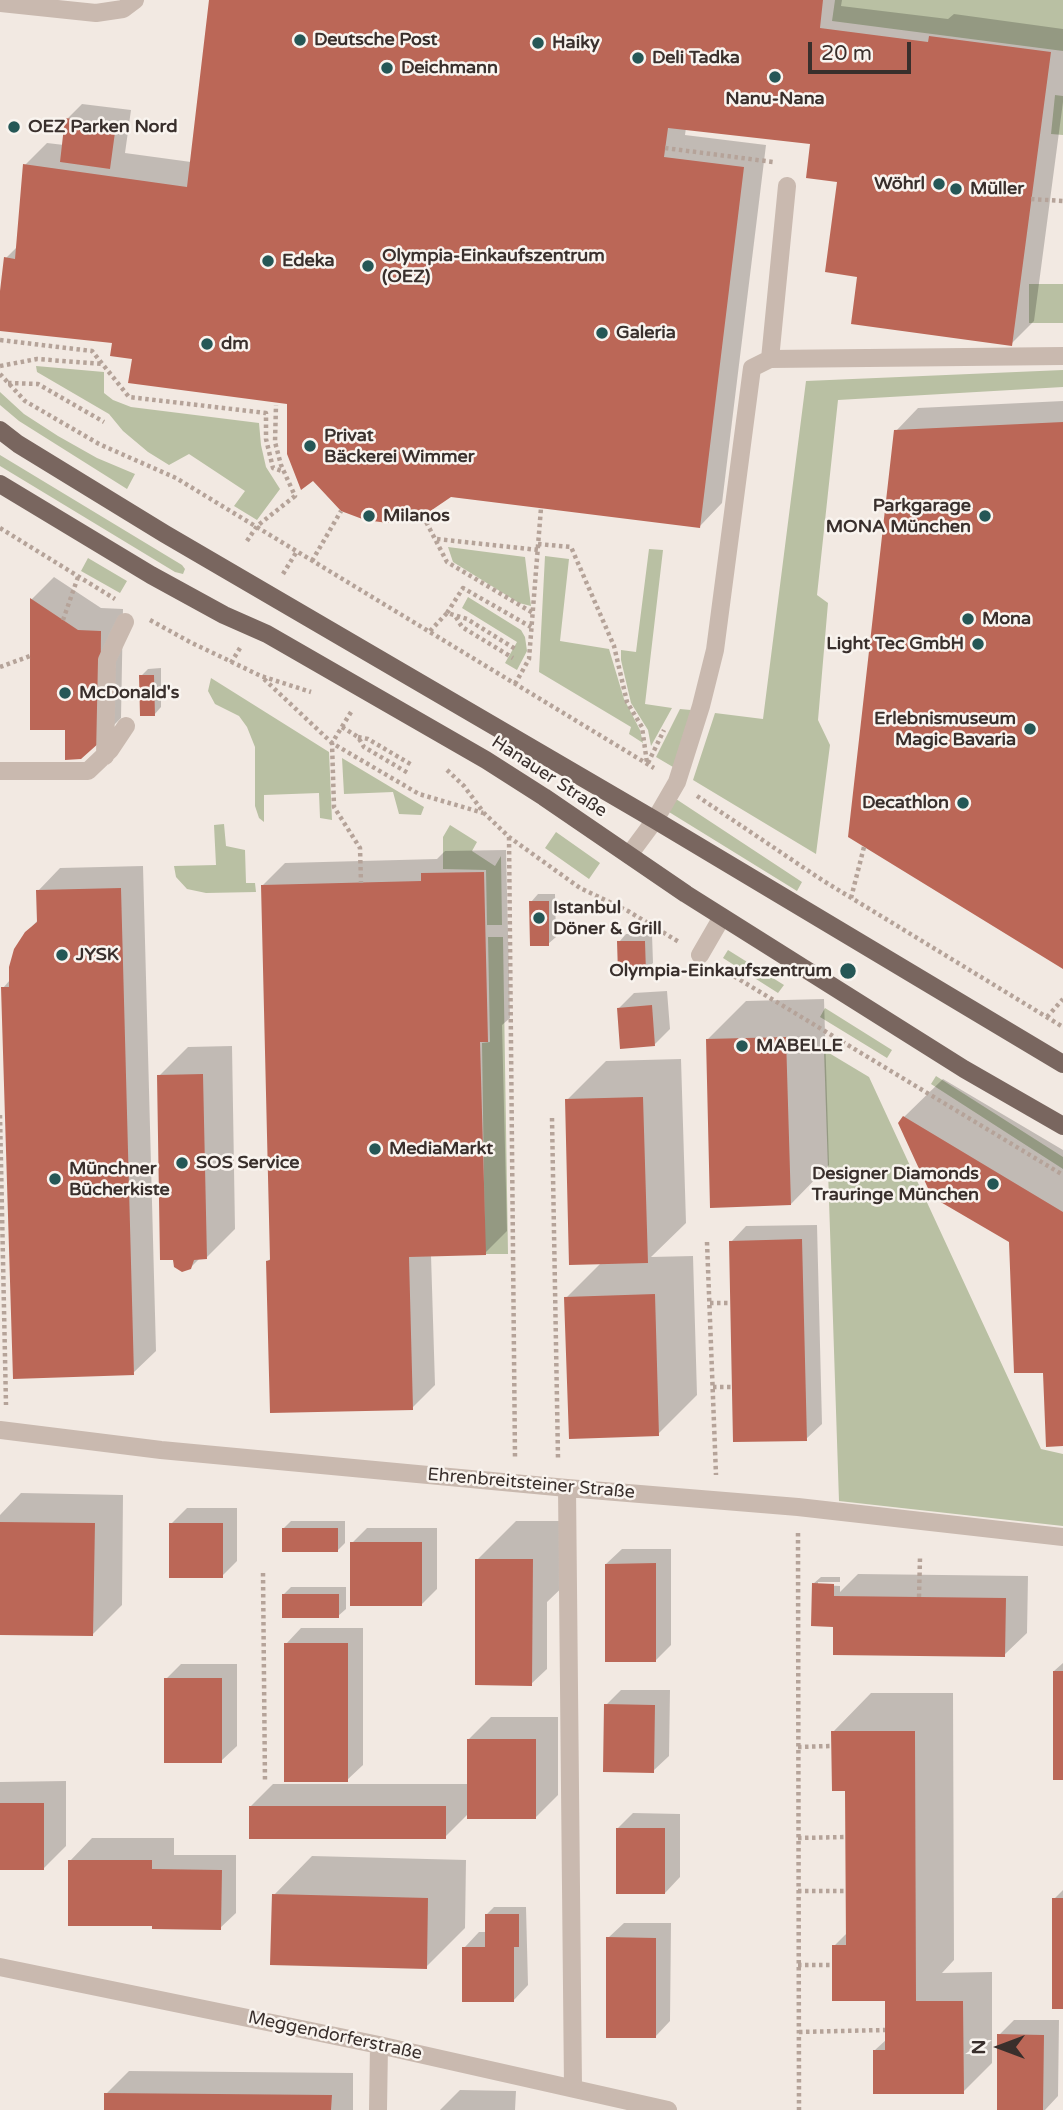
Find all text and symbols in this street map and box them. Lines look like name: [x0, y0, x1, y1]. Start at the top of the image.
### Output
scale bar: [811, 28, 914, 72]
place label: Deutsche Post: [314, 29, 437, 51]
marker: Deutsche Post: [292, 32, 308, 48]
place label: Haiky: [552, 32, 600, 54]
marker: Haiky: [530, 35, 546, 51]
text: 20 m: [821, 41, 872, 66]
place label: Deli Tadka: [652, 47, 740, 69]
marker: Deli Tadka: [630, 50, 646, 66]
place label: Deichmann: [401, 57, 498, 79]
marker: Deichmann: [379, 60, 395, 76]
marker: Nanu-Nana: [767, 69, 783, 85]
place label: Nanu-Nana: [725, 88, 825, 110]
place label: OEZ Parken Nord: [28, 116, 178, 138]
marker: OEZ Parken Nord: [6, 119, 22, 135]
place label: Wöhrl: [874, 173, 925, 195]
marker: Wöhrl: [931, 176, 947, 192]
place label: Müller: [970, 178, 1024, 200]
marker: Müller: [948, 181, 964, 197]
place label: Olympia-Einkaufszentrum (OEZ): [382, 245, 605, 288]
place label: Edeka: [282, 250, 335, 272]
marker: Edeka: [260, 253, 276, 269]
marker: Olympia-Einkaufszentrum (OEZ): [360, 258, 376, 274]
place label: Galeria: [616, 322, 676, 344]
marker: Galeria: [594, 325, 610, 341]
place label: dm: [221, 333, 249, 355]
marker: dm: [199, 336, 215, 352]
place label: Privat Bäckerei Wimmer: [324, 425, 475, 467]
marker: Privat Bäckerei Wimmer: [302, 438, 318, 454]
place label: Parkgarage MONA München: [826, 495, 971, 538]
place label: Milanos: [383, 505, 450, 527]
marker: Milanos: [361, 508, 377, 524]
marker: Parkgarage MONA München: [977, 508, 993, 524]
place label: Mona: [982, 608, 1031, 630]
marker: Mona: [960, 611, 976, 627]
place label: Light Tec GmbH: [826, 633, 964, 655]
marker: Light Tec GmbH: [970, 636, 986, 652]
place label: McDonald's: [79, 682, 179, 704]
marker: McDonald's: [57, 685, 73, 701]
place label: Erlebnismuseum Magic Bavaria: [874, 708, 1016, 750]
marker: Erlebnismuseum Magic Bavaria: [1022, 721, 1038, 737]
street label: Hanauer Straße: [487, 732, 611, 822]
place label: Decathlon: [862, 792, 949, 814]
marker: Decathlon: [955, 795, 971, 811]
place label: Istanbul Döner & Grill: [553, 897, 662, 940]
marker: Istanbul Döner & Grill: [531, 910, 547, 926]
place label: JYSK: [76, 944, 119, 966]
marker: JYSK: [54, 947, 70, 963]
place label: Olympia-Einkaufszentrum: [609, 960, 832, 982]
marker: Olympia-Einkaufszentrum: [838, 961, 858, 981]
place label: MABELLE: [756, 1035, 843, 1057]
marker: MABELLE: [734, 1038, 750, 1054]
place label: MediaMarkt: [389, 1138, 493, 1160]
marker: MediaMarkt: [367, 1141, 383, 1157]
place label: SOS Service: [196, 1152, 299, 1174]
marker: SOS Service: [174, 1155, 190, 1171]
place label: Münchner Bücherkiste: [69, 1158, 170, 1200]
place label: Designer Diamonds Trauringe München: [812, 1163, 979, 1206]
marker: Münchner Bücherkiste: [47, 1171, 63, 1187]
marker: Designer Diamonds Trauringe München: [985, 1176, 1001, 1192]
street label: Ehrenbreitsteiner Straße: [426, 1464, 636, 1504]
street label: Meggendorferstraße: [246, 2007, 424, 2065]
north arrow: [965, 2012, 1035, 2082]
text: N: [968, 2039, 990, 2055]

